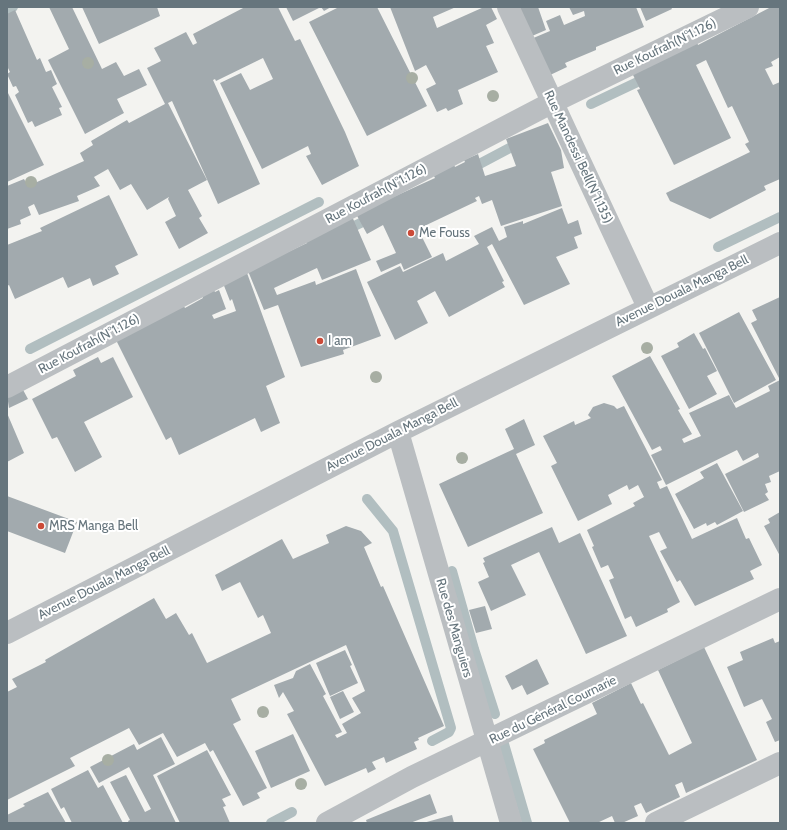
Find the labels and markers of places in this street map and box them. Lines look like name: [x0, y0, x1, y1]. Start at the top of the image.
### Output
place label: Me Fouss: [419, 225, 470, 241]
marker: Me Fouss: [406, 228, 416, 238]
place label: I am: [328, 333, 352, 349]
marker: I am: [315, 336, 325, 346]
place label: MRS Manga Bell: [49, 518, 138, 534]
marker: MRS Manga Bell: [36, 521, 46, 531]

